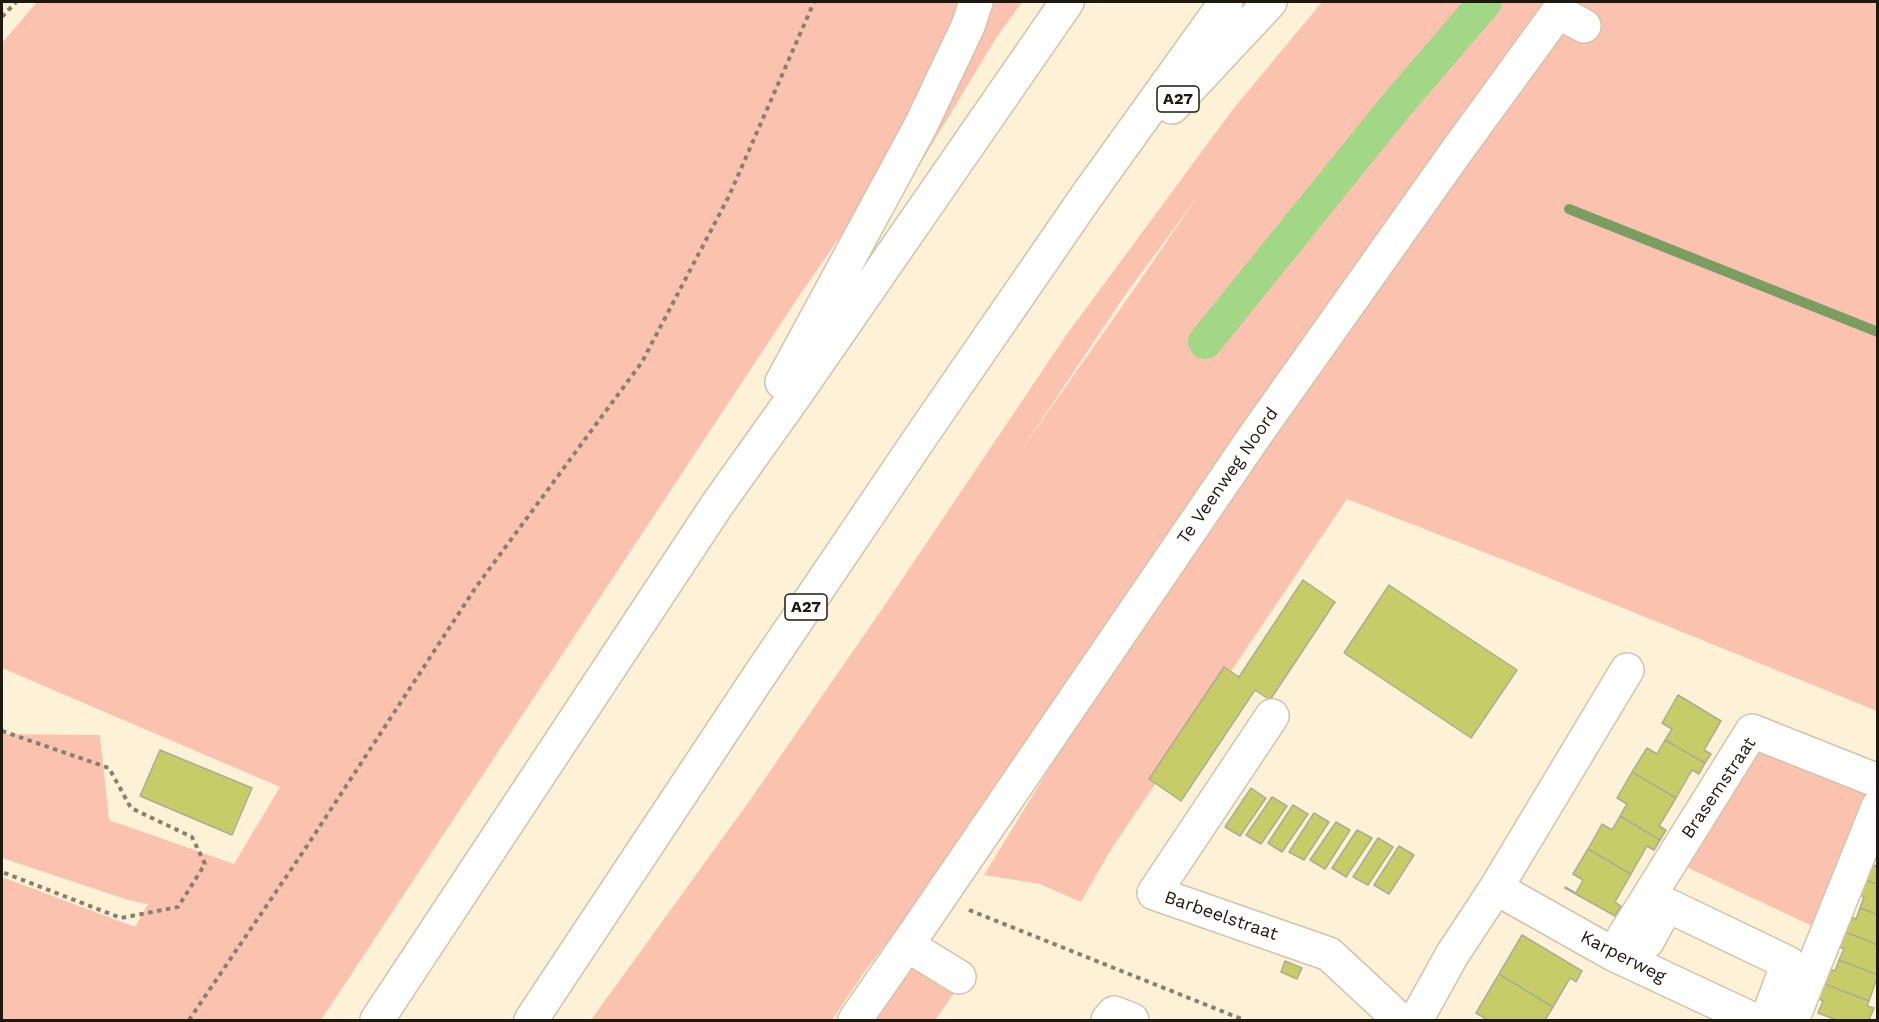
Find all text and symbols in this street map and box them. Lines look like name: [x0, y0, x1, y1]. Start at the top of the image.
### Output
road number: A27: [1157, 86, 1199, 112]
street label: Te Veenweg Noord: [1173, 403, 1283, 549]
road number: A27: [785, 594, 827, 620]
street label: Brasemstraat: [1677, 733, 1761, 843]
street label: Barbeelstraat: [1161, 886, 1281, 946]
street label: Karperweg: [1577, 926, 1669, 988]

